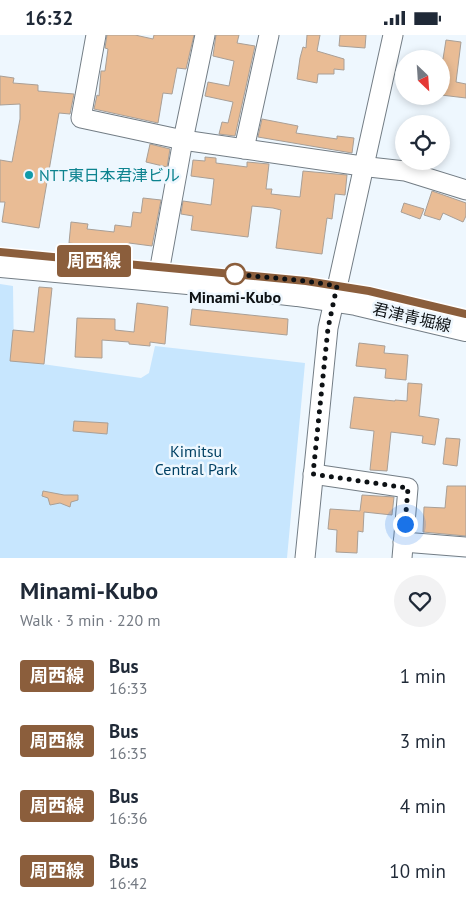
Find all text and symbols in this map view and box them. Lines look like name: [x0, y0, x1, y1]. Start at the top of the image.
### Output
text: 16:32: [25, 6, 73, 30]
north arrow: [395, 50, 450, 105]
map controls: [395, 50, 450, 170]
button: locate: [395, 115, 450, 170]
place label: NTT東日本君津ビル: [39, 165, 180, 185]
marker: NTT東日本君津ビル: [23, 169, 35, 181]
line badge: 周西線: [65, 245, 123, 277]
text: 周西線: [67, 249, 121, 272]
marker: Minami-Kubo: [224, 263, 246, 285]
place label: Minami-Kubo: [189, 287, 281, 307]
street label: 君津青堀線: [371, 298, 453, 336]
park label: Kimitsu Central Park: [155, 441, 238, 479]
your location: [393, 512, 418, 537]
text: Minami-Kubo: [20, 575, 158, 606]
button: heart: [394, 575, 446, 627]
text: Walk · 3 min · 220 m: [20, 610, 160, 630]
text: Bus: [109, 654, 138, 678]
text: 周西線: [30, 664, 84, 687]
text: 1 min: [400, 664, 446, 688]
text: 16:33: [109, 678, 147, 698]
text: Bus: [109, 719, 138, 743]
text: 周西線: [30, 729, 84, 752]
text: 3 min: [400, 729, 446, 753]
text: 16:35: [109, 743, 147, 763]
text: Bus: [109, 784, 138, 808]
text: 周西線: [30, 794, 84, 817]
text: 4 min: [400, 794, 446, 818]
text: 16:36: [109, 808, 147, 828]
text: Bus: [109, 849, 138, 873]
text: 周西線: [30, 859, 84, 882]
text: 10 min: [389, 859, 446, 883]
text: 16:42: [109, 873, 147, 893]

